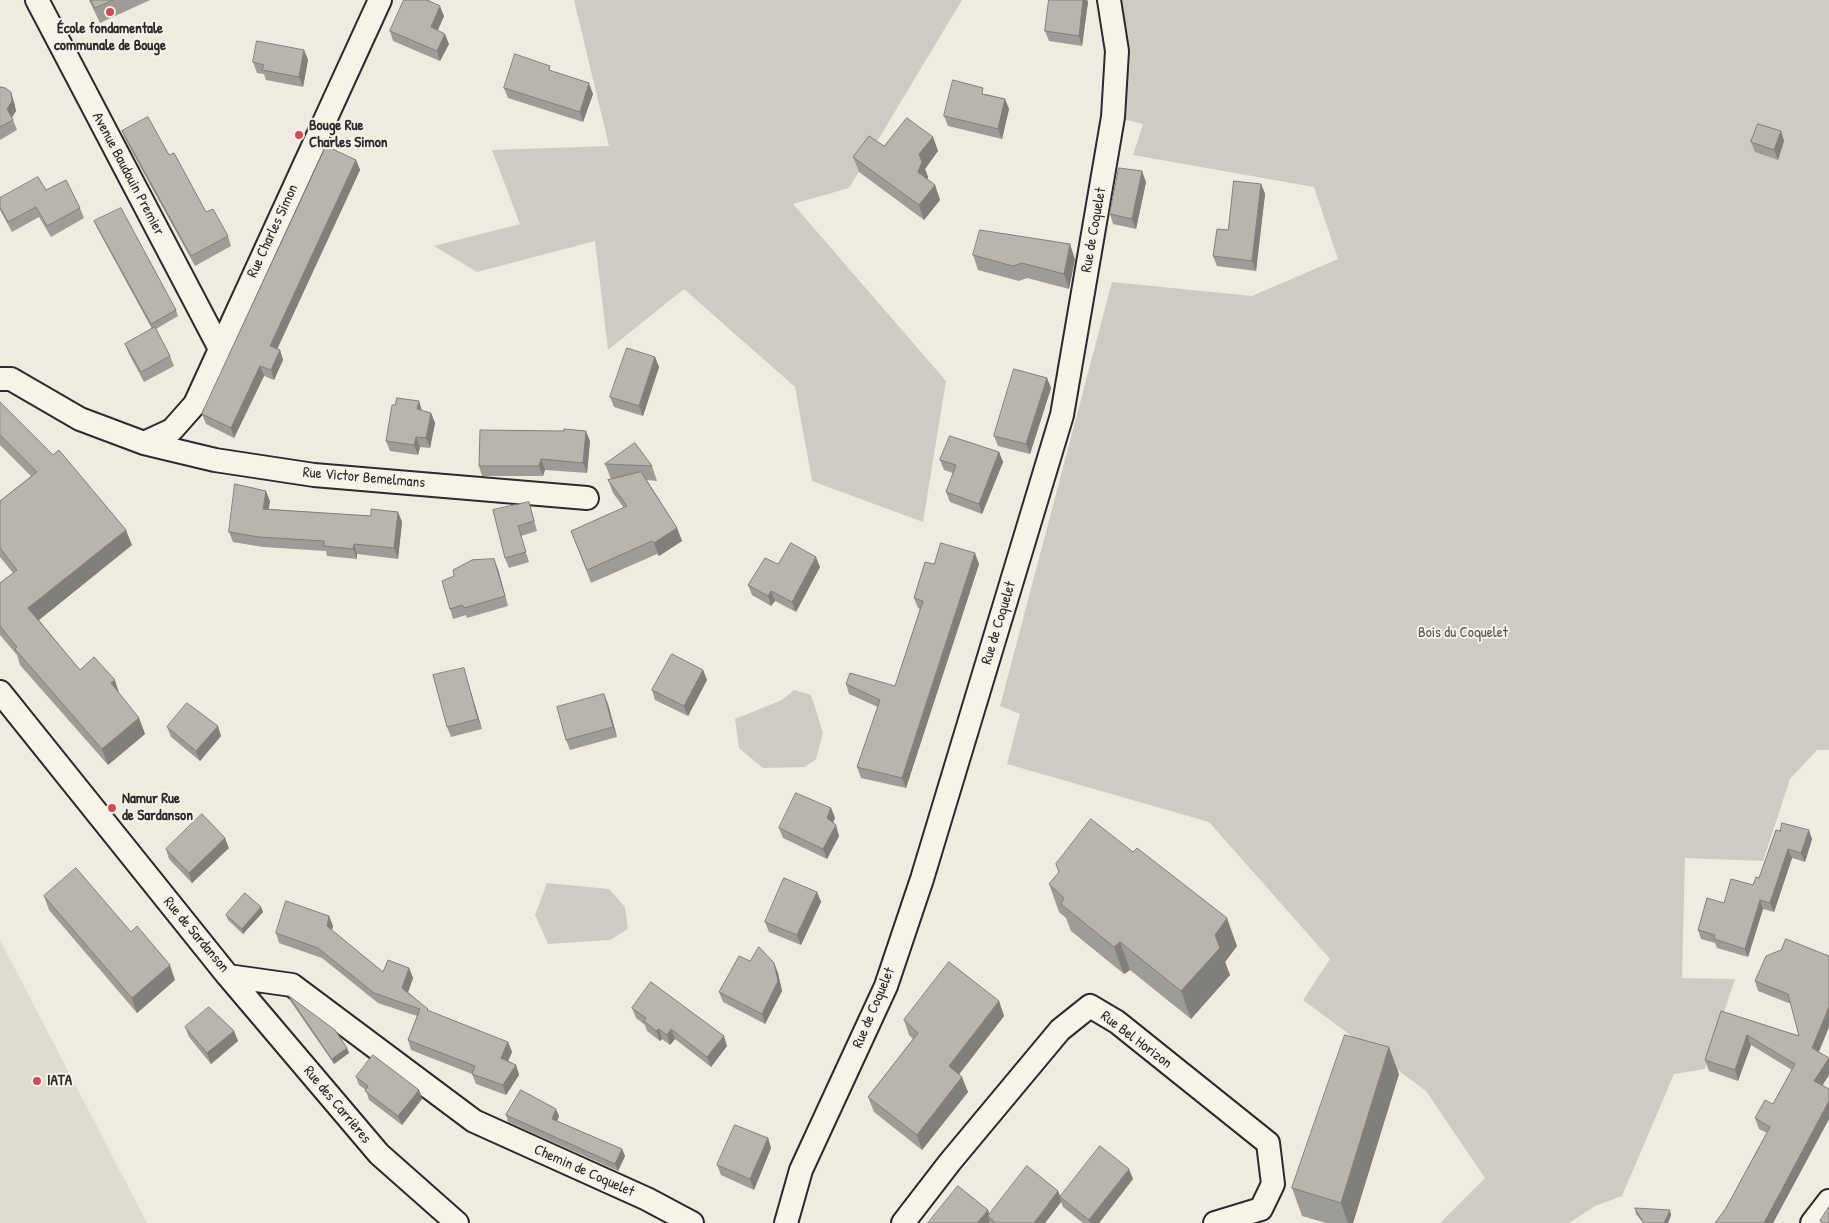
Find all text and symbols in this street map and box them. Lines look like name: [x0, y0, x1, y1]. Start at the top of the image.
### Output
marker: École fondamentale communale de Bouge: [104, 6, 116, 18]
place label: École fondamentale communale de Bouge: [54, 20, 166, 55]
street label: Avenue Baudouin Premier: [88, 109, 168, 239]
place label: Bouge Rue Charles Simon: [309, 117, 388, 152]
marker: Bouge Rue Charles Simon: [293, 129, 305, 141]
street label: Rue Charles Simon: [244, 181, 302, 281]
street label: Rue de Coquelet: [1078, 186, 1110, 274]
street label: Rue Victor Bemelmans: [302, 464, 426, 492]
street label: Rue de Coquelet: [978, 579, 1020, 667]
park label: Bois du Coquelet: [1418, 624, 1508, 642]
place label: Namur Rue de Sardanson: [122, 790, 193, 825]
marker: Namur Rue de Sardanson: [106, 802, 118, 814]
street label: Rue de Sardanson: [159, 894, 233, 976]
street label: Rue de Coquelet: [849, 965, 899, 1051]
street label: Rue Bel Horizon: [1097, 1007, 1175, 1073]
street label: Rue des Carrières: [299, 1063, 375, 1147]
place label: IATA: [47, 1072, 72, 1090]
marker: IATA: [31, 1075, 43, 1087]
street label: Chemin de Coquelet: [531, 1141, 637, 1201]

